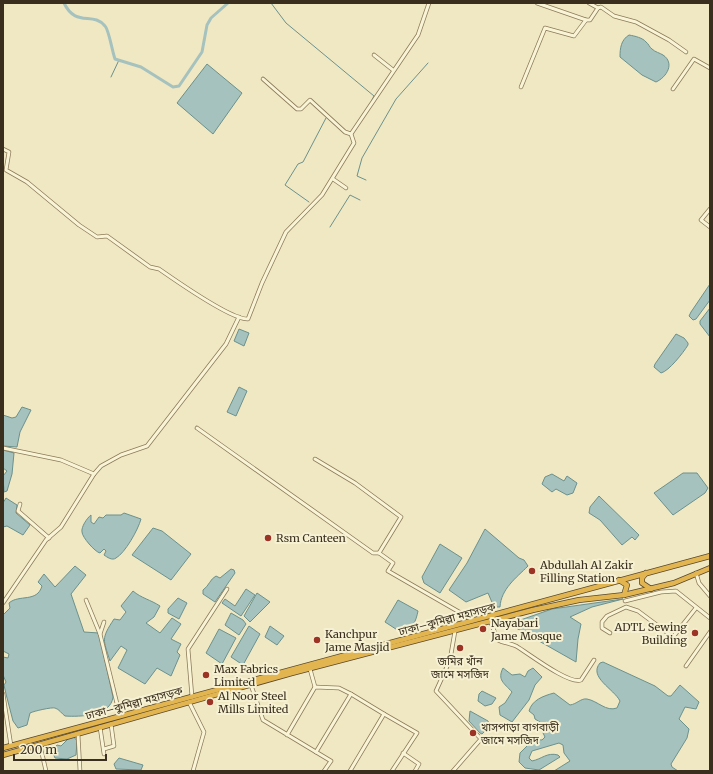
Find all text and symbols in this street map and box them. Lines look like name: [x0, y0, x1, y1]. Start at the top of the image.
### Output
place label: Rsm Canteen: [276, 531, 347, 545]
marker: Rsm Canteen: [263, 533, 273, 543]
place label: Abdullah Al Zakir Filling Station: [539, 558, 633, 585]
marker: Abdullah Al Zakir Filling Station: [527, 566, 537, 576]
street label: ঢাকা–কুমিল্লা মহাসড়ক: [396, 599, 497, 639]
place label: Nayabari Jame Mosque: [490, 616, 562, 643]
place label: ADTL Sewing Building: [614, 620, 687, 647]
marker: Nayabari Jame Mosque: [478, 624, 488, 634]
place label: Kanchpur Jame Masjid: [324, 627, 390, 654]
marker: ADTL Sewing Building: [690, 628, 700, 638]
marker: Kanchpur Jame Masjid: [312, 635, 322, 645]
marker: জমির খাঁন জামে মসজিদ: [455, 643, 465, 653]
place label: জমির খাঁন জামে মসজিদ: [430, 654, 490, 681]
place label: Max Fabrics Limited: [214, 662, 278, 689]
marker: Max Fabrics Limited: [201, 670, 211, 680]
street label: ঢাকা–কুমিল্লা মহাসড়ক: [83, 683, 184, 723]
place label: Al Noor Steel Mills Limited: [217, 689, 289, 716]
marker: Al Noor Steel Mills Limited: [205, 697, 215, 707]
place label: খাসপাড়া বাগবাড়ী জামে মসজিদ: [480, 720, 560, 747]
marker: খাসপাড়া বাগবাড়ী জামে মসজিদ: [468, 728, 478, 738]
scale bar: [14, 736, 106, 762]
text: 200 m: [20, 742, 57, 757]

